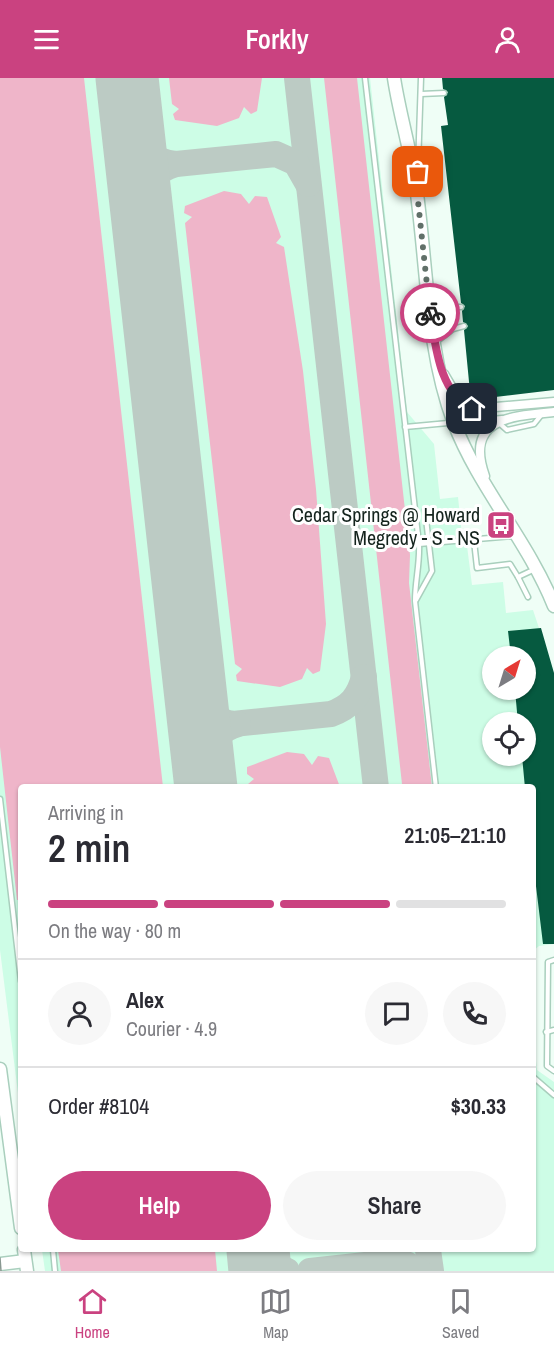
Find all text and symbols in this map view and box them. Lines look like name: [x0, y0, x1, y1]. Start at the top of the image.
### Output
text: Forkly: [245, 21, 309, 57]
icon: menu: [30, 23, 63, 56]
icon: person: [491, 23, 524, 56]
pin: [392, 146, 443, 197]
icon: bag: [401, 155, 434, 188]
courier: [400, 283, 460, 343]
icon: bike: [414, 297, 447, 330]
pin: [446, 383, 497, 434]
icon: home: [455, 392, 488, 425]
place label: Cedar Springs @ Howard Megredy - S - NS: [292, 501, 480, 551]
bus stop icon: Cedar Springs @ Howard Megredy - S - NS: [485, 509, 517, 541]
north arrow: [482, 646, 536, 700]
map controls: [482, 646, 536, 766]
button: locate: [482, 712, 536, 766]
text: Arriving in: [48, 799, 124, 826]
text: 21:05–21:10: [404, 820, 506, 850]
text: 2 min: [48, 822, 130, 874]
text: On the way · 80 m: [48, 917, 181, 944]
button: person: [48, 982, 111, 1045]
button: chat: [365, 982, 428, 1045]
button: phone: [443, 982, 506, 1045]
text: Alex: [126, 985, 164, 1015]
text: Courier · 4.9: [126, 1015, 217, 1042]
text: Order #8104: [48, 1091, 149, 1121]
text: $30.33: [451, 1091, 506, 1121]
button: Help: [48, 1171, 271, 1240]
button: Share: [283, 1171, 506, 1240]
tab: Home: [75, 1285, 110, 1343]
tab: Map: [259, 1285, 292, 1343]
tab: Saved: [442, 1285, 479, 1343]

